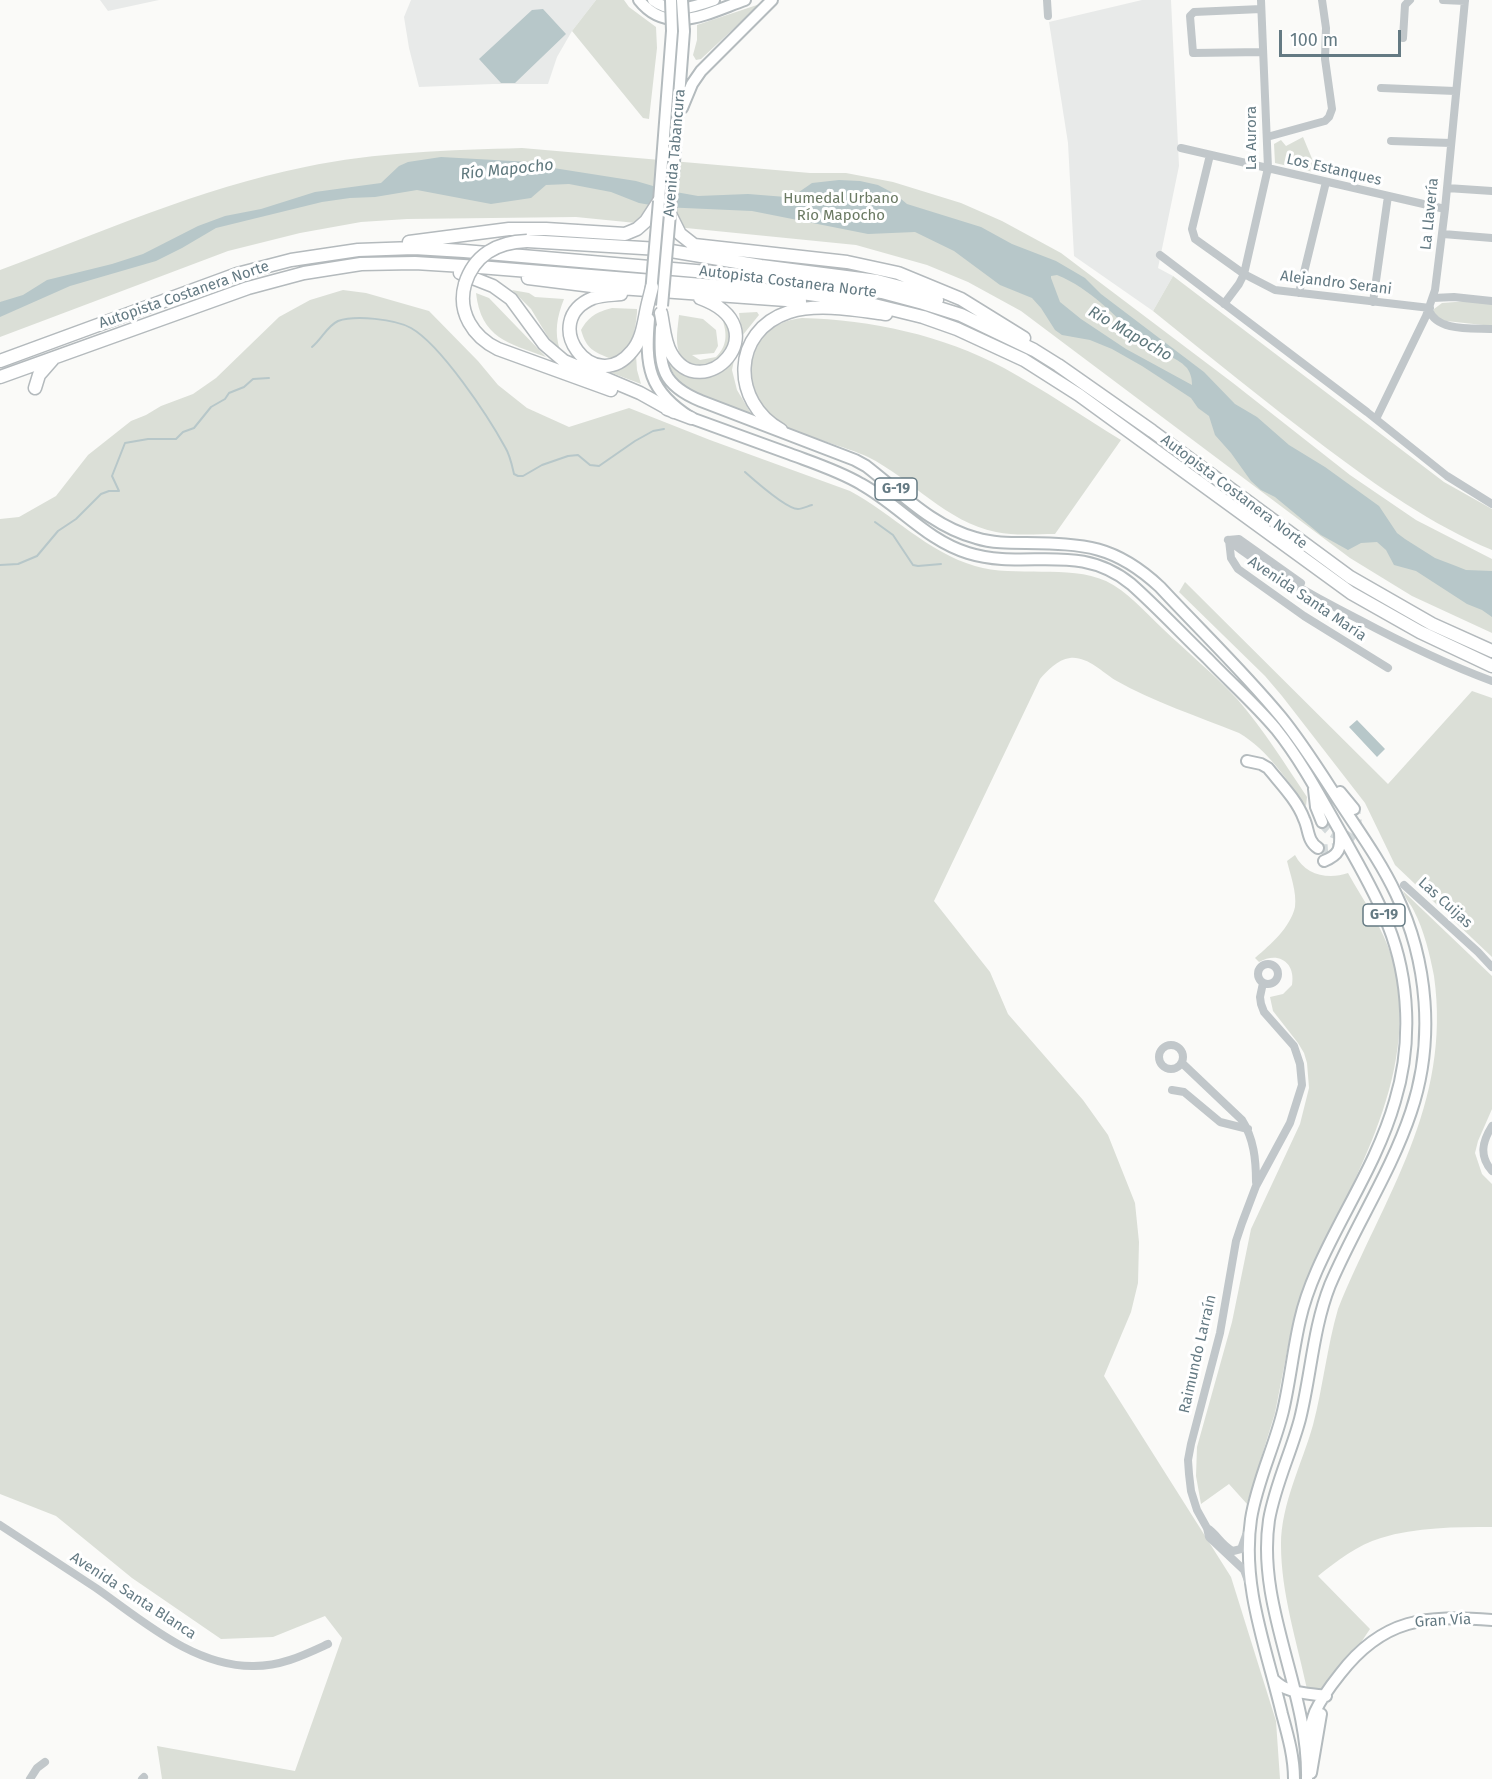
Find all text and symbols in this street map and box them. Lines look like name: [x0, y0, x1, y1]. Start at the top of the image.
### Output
scale bar: [1282, 18, 1404, 56]
text: 100 m: [1290, 29, 1338, 51]
street label: Avenida Tabancura: [660, 88, 690, 218]
street label: La Aurora: [1243, 106, 1261, 170]
street label: Los Estanques: [1285, 150, 1383, 190]
water label: Río Mapocho: [460, 156, 554, 184]
street label: La Llavería: [1417, 177, 1443, 251]
park label: Humedal Urbano Río Mapocho: [783, 190, 899, 225]
street label: Autopista Costanera Norte: [97, 257, 271, 333]
street label: Autopista Costanera Norte: [698, 262, 878, 302]
street label: Alejandro Serani: [1279, 267, 1393, 299]
water label: Río Mapocho: [1085, 302, 1175, 366]
street label: Autopista Costanera Norte: [1157, 431, 1311, 553]
road number: G-19: [875, 478, 917, 500]
street label: Avenida Santa María: [1244, 553, 1370, 645]
street label: Las Cuijas: [1414, 874, 1476, 932]
road number: G-19: [1363, 904, 1405, 926]
street label: Raimundo Larraín: [1176, 1293, 1220, 1415]
street label: Avenida Santa Blanca: [67, 1549, 199, 1643]
street label: Gran Vía: [1414, 1611, 1472, 1631]

